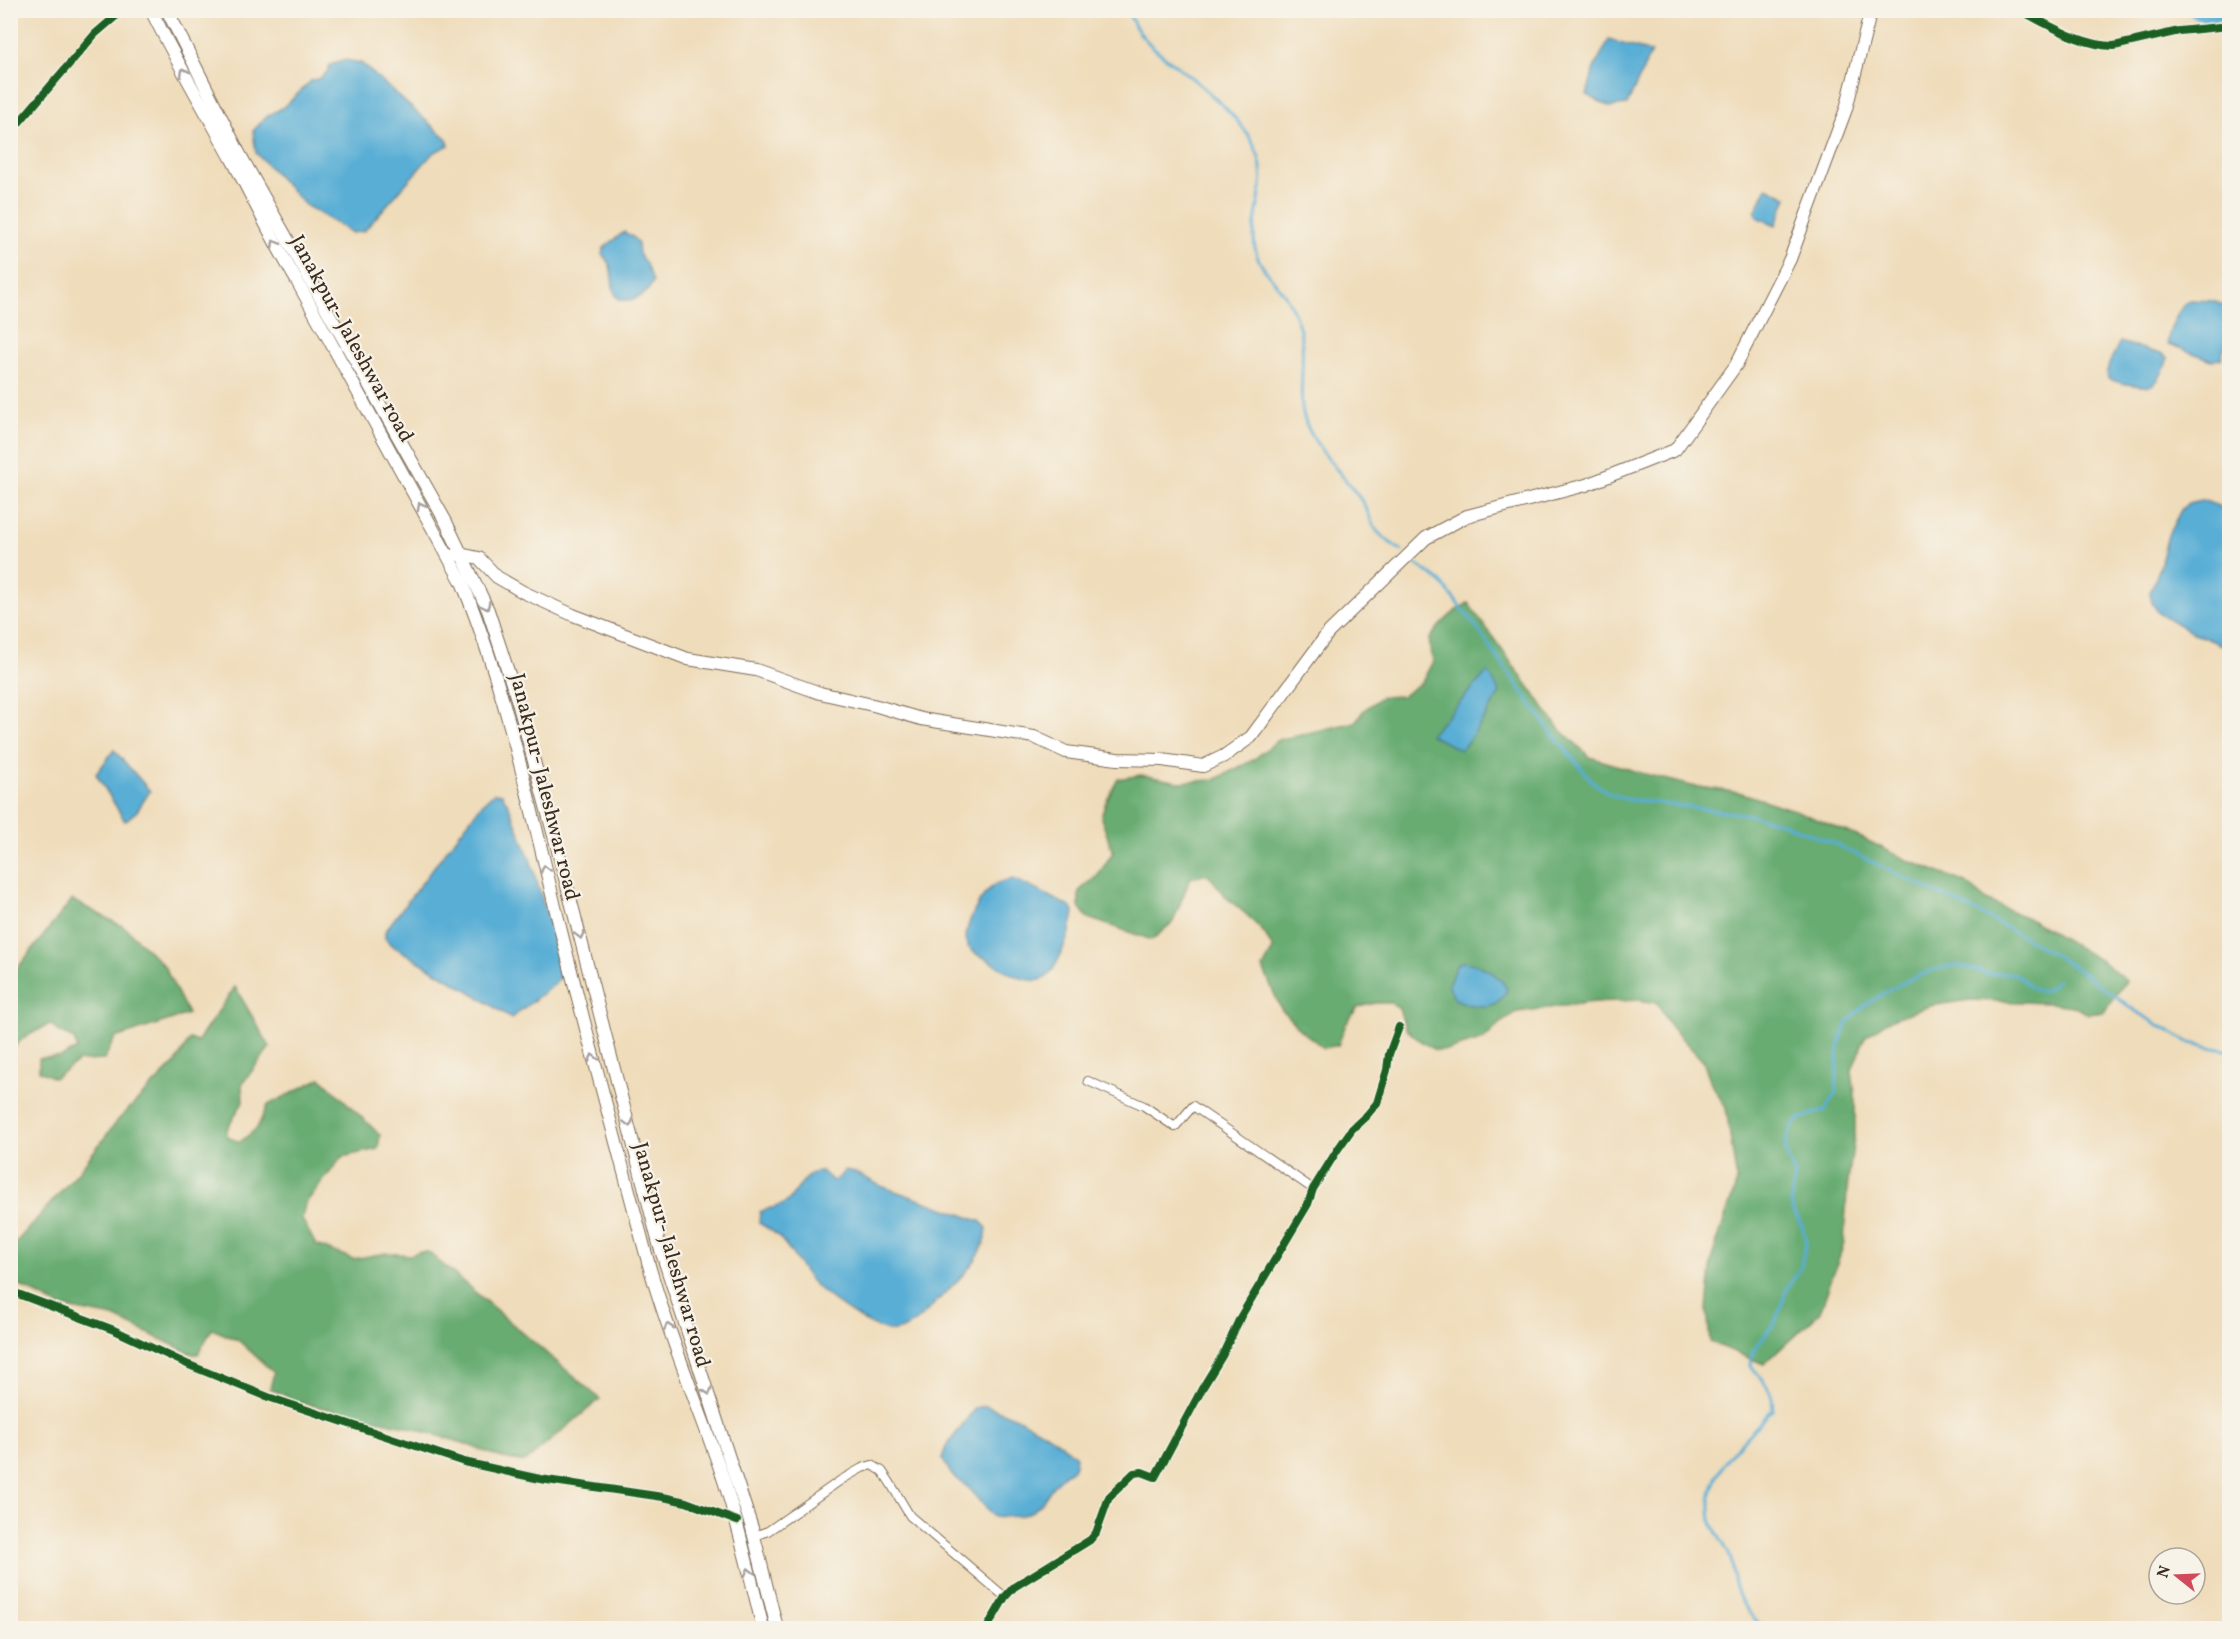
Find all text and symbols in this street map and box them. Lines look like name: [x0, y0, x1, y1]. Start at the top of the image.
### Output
one-way arrow: [180, 68, 191, 78]
street label: Janakpur- Jaleshwar road: [282, 230, 420, 448]
one-way arrow: [271, 240, 283, 250]
one-way arrow: [417, 502, 428, 512]
one-way arrow: [478, 600, 490, 611]
street label: Janakpur- Jaleshwar road: [502, 670, 586, 904]
one-way arrow: [540, 865, 553, 875]
one-way arrow: [573, 929, 585, 940]
one-way arrow: [588, 1053, 601, 1063]
one-way arrow: [621, 1118, 634, 1128]
street label: Janakpur- Jaleshwar road: [625, 1139, 717, 1371]
one-way arrow: [663, 1322, 676, 1333]
one-way arrow: [700, 1385, 713, 1396]
north arrow: [2147, 1546, 2207, 1606]
text: N: [2152, 1563, 2177, 1581]
one-way arrow: [744, 1567, 757, 1577]

